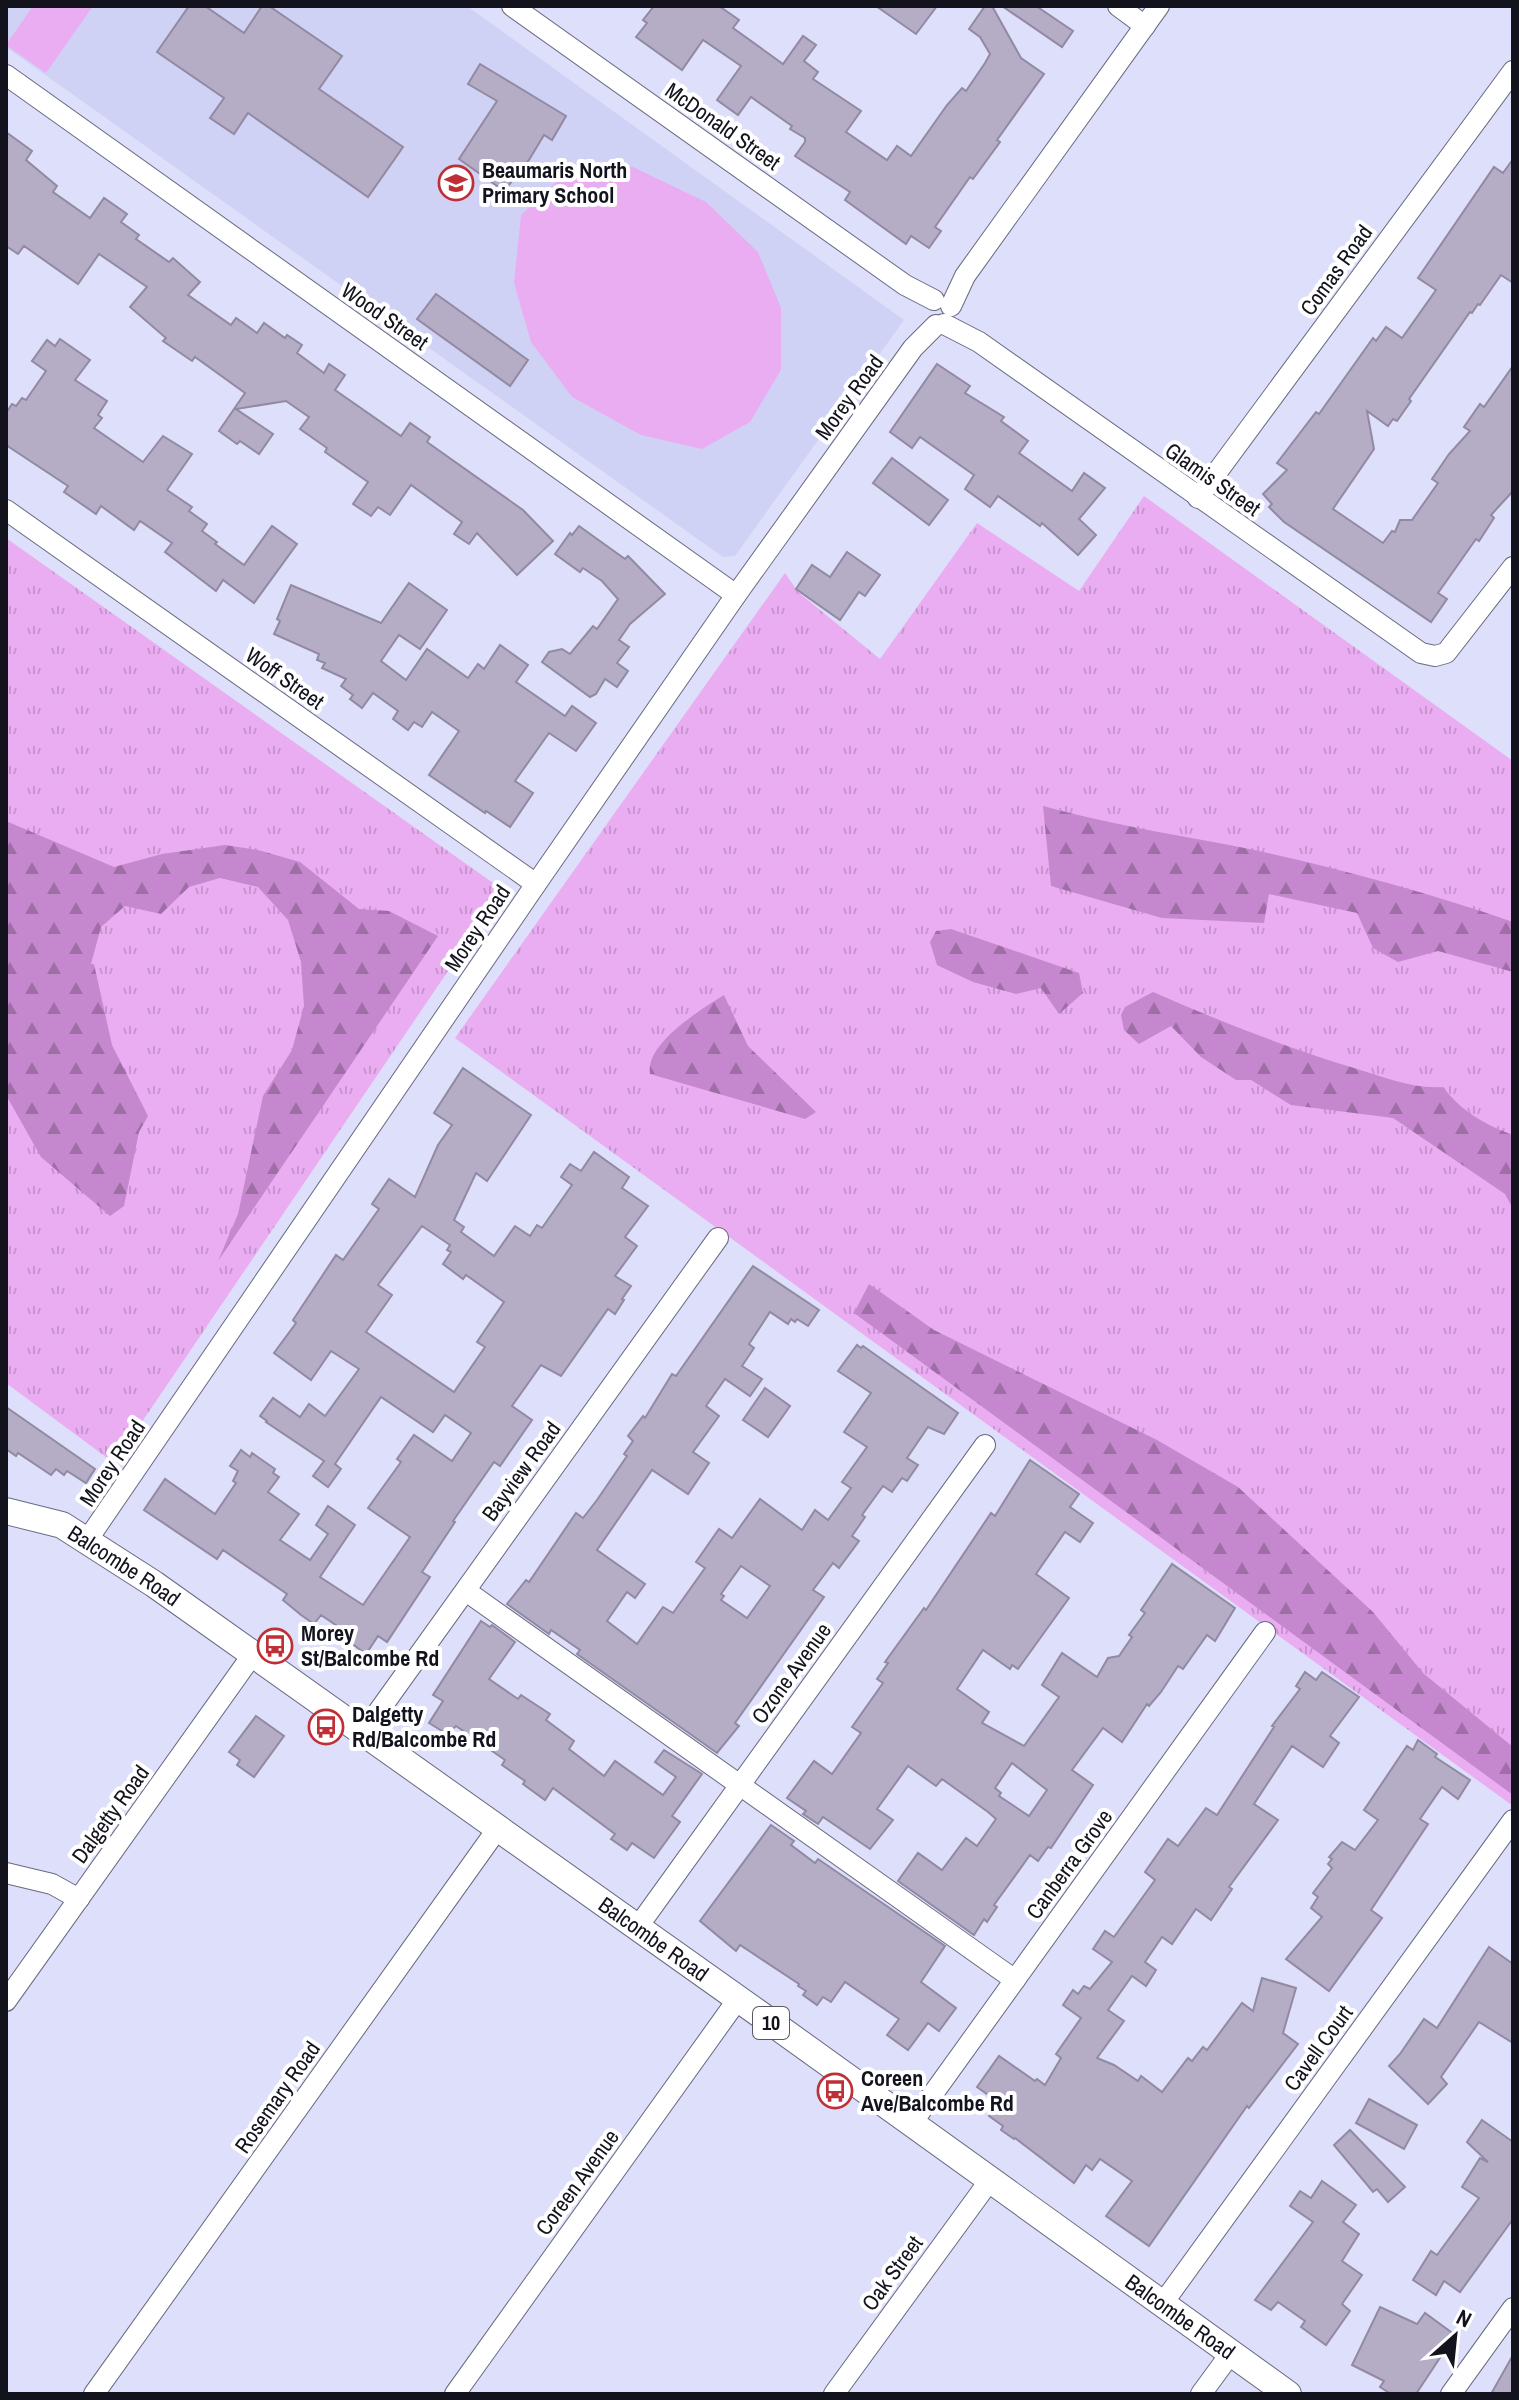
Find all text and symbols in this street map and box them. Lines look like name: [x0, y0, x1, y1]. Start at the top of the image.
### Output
street label: McDonald Street: [659, 75, 787, 177]
place label: Beaumaris North Primary School: [482, 155, 627, 210]
school or university icon: Beaumaris North Primary School: [437, 164, 475, 202]
street label: Comas Road: [1293, 219, 1379, 321]
street label: Wood Street: [335, 275, 435, 357]
street label: Morey Road: [808, 348, 890, 446]
street label: Glamis Street: [1159, 435, 1267, 523]
street label: Woff Street: [240, 640, 330, 716]
street label: Morey Road: [437, 879, 517, 977]
street label: Morey Road: [72, 1414, 152, 1512]
street label: Bayview Road: [475, 1415, 567, 1527]
street label: Balcombe Road: [62, 1518, 187, 1613]
street label: Ozone Avenue: [744, 1616, 838, 1730]
place label: Morey St/Balcombe Rd: [301, 1618, 439, 1673]
bus stop icon: Morey St/Balcombe Rd: [256, 1627, 294, 1665]
place label: Dalgetty Rd/Balcombe Rd: [352, 1699, 496, 1754]
bus stop icon: Dalgetty Rd/Balcombe Rd: [307, 1708, 345, 1746]
street label: Dalgetty Road: [64, 1759, 156, 1869]
street label: Canberra Grove: [1019, 1803, 1119, 1925]
street label: Balcombe Road: [593, 1889, 715, 1988]
street label: Cavell Court: [1277, 1999, 1359, 2097]
road number: 10: [753, 2007, 789, 2039]
street label: Rosemary Road: [227, 2035, 327, 2159]
place label: Coreen Ave/Balcombe Rd: [861, 2063, 1014, 2118]
bus stop icon: Coreen Ave/Balcombe Rd: [816, 2072, 854, 2110]
street label: Coreen Avenue: [528, 2123, 626, 2241]
street label: Oak Street: [855, 2229, 929, 2317]
street label: Balcombe Road: [1119, 2267, 1241, 2366]
north arrow: [1415, 2296, 1495, 2376]
text: N: [1451, 2302, 1477, 2335]

